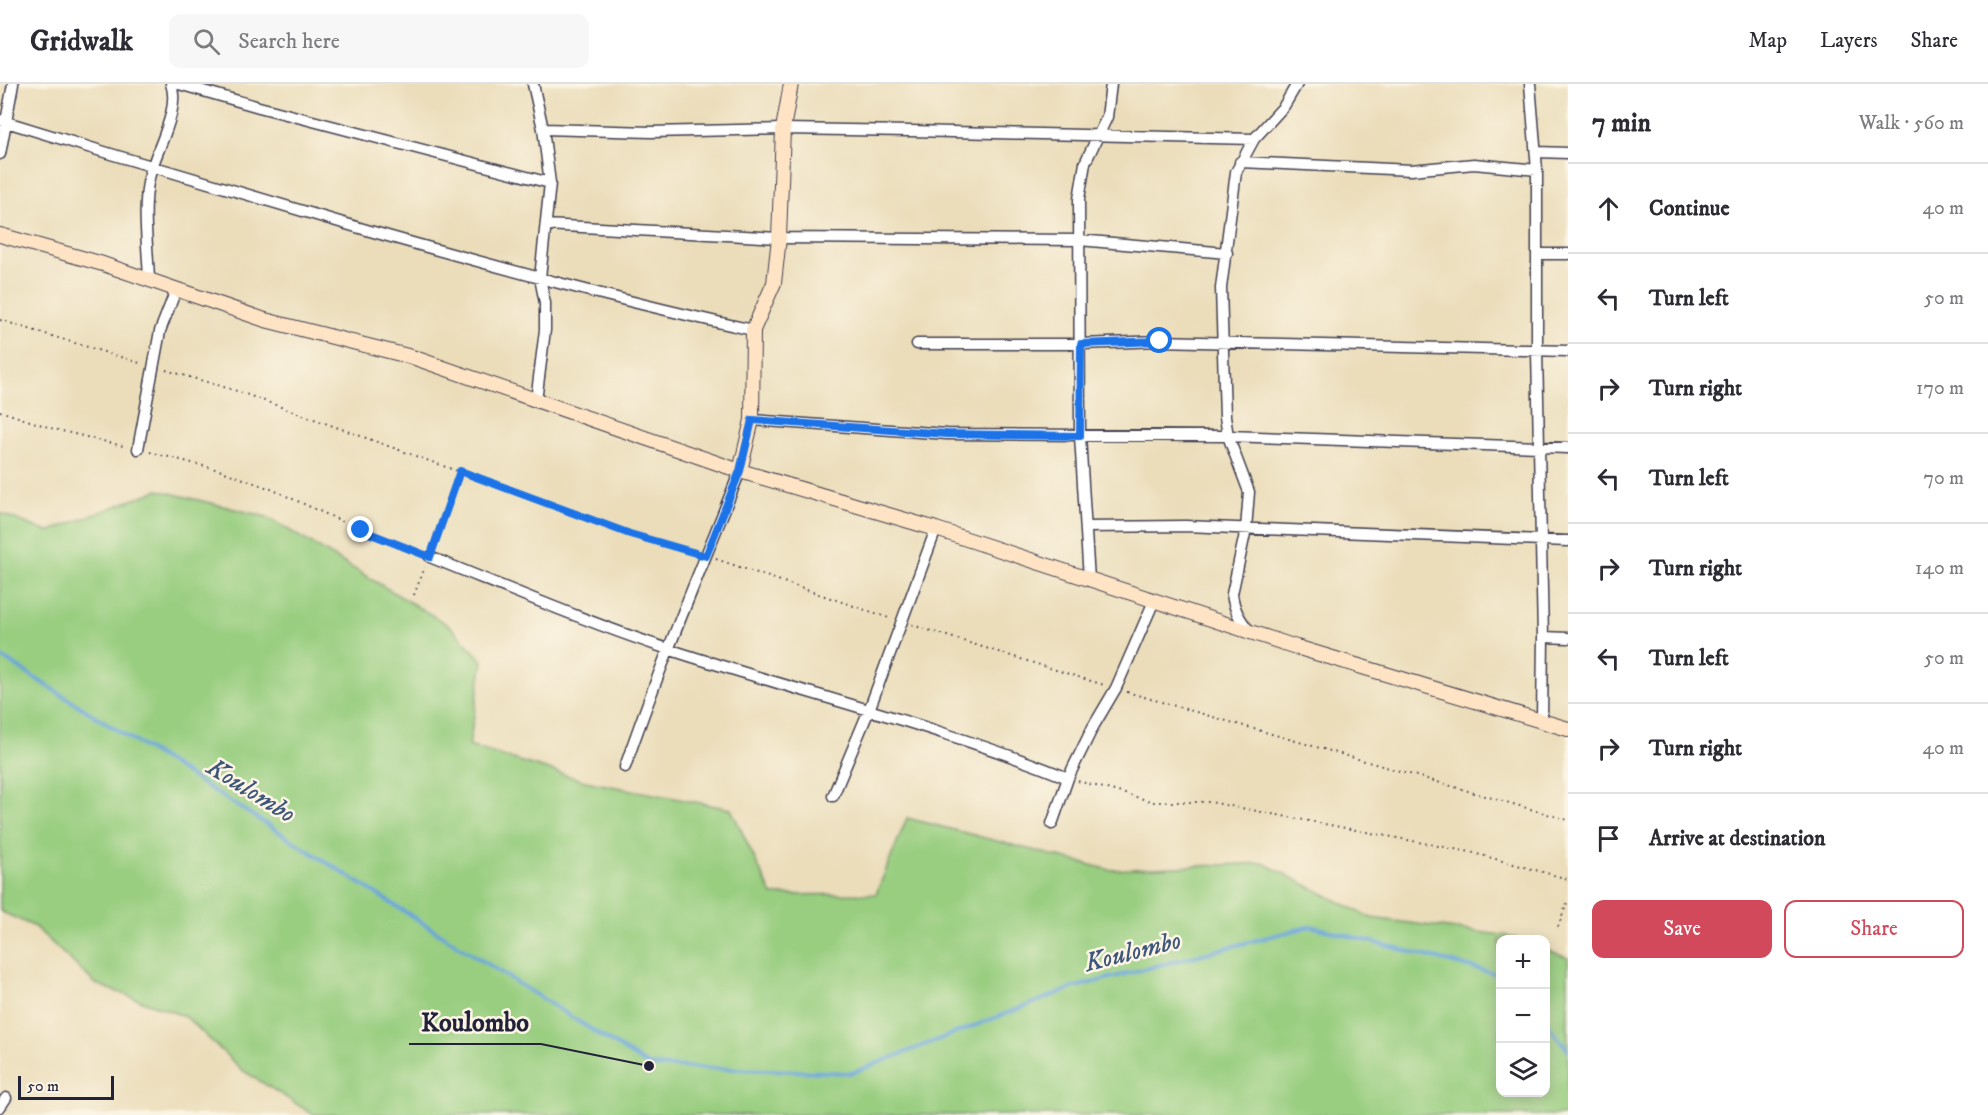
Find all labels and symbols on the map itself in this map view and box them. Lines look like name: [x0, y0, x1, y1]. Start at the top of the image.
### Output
route start: [1146, 327, 1172, 353]
route end: [347, 516, 373, 542]
water label: Koulombo: [200, 750, 301, 831]
water label: Koulombo: [1080, 924, 1185, 980]
callout: Koulombo: [409, 1000, 541, 1044]
text: Koulombo: [421, 1007, 529, 1040]
scale bar: [18, 1073, 114, 1100]

